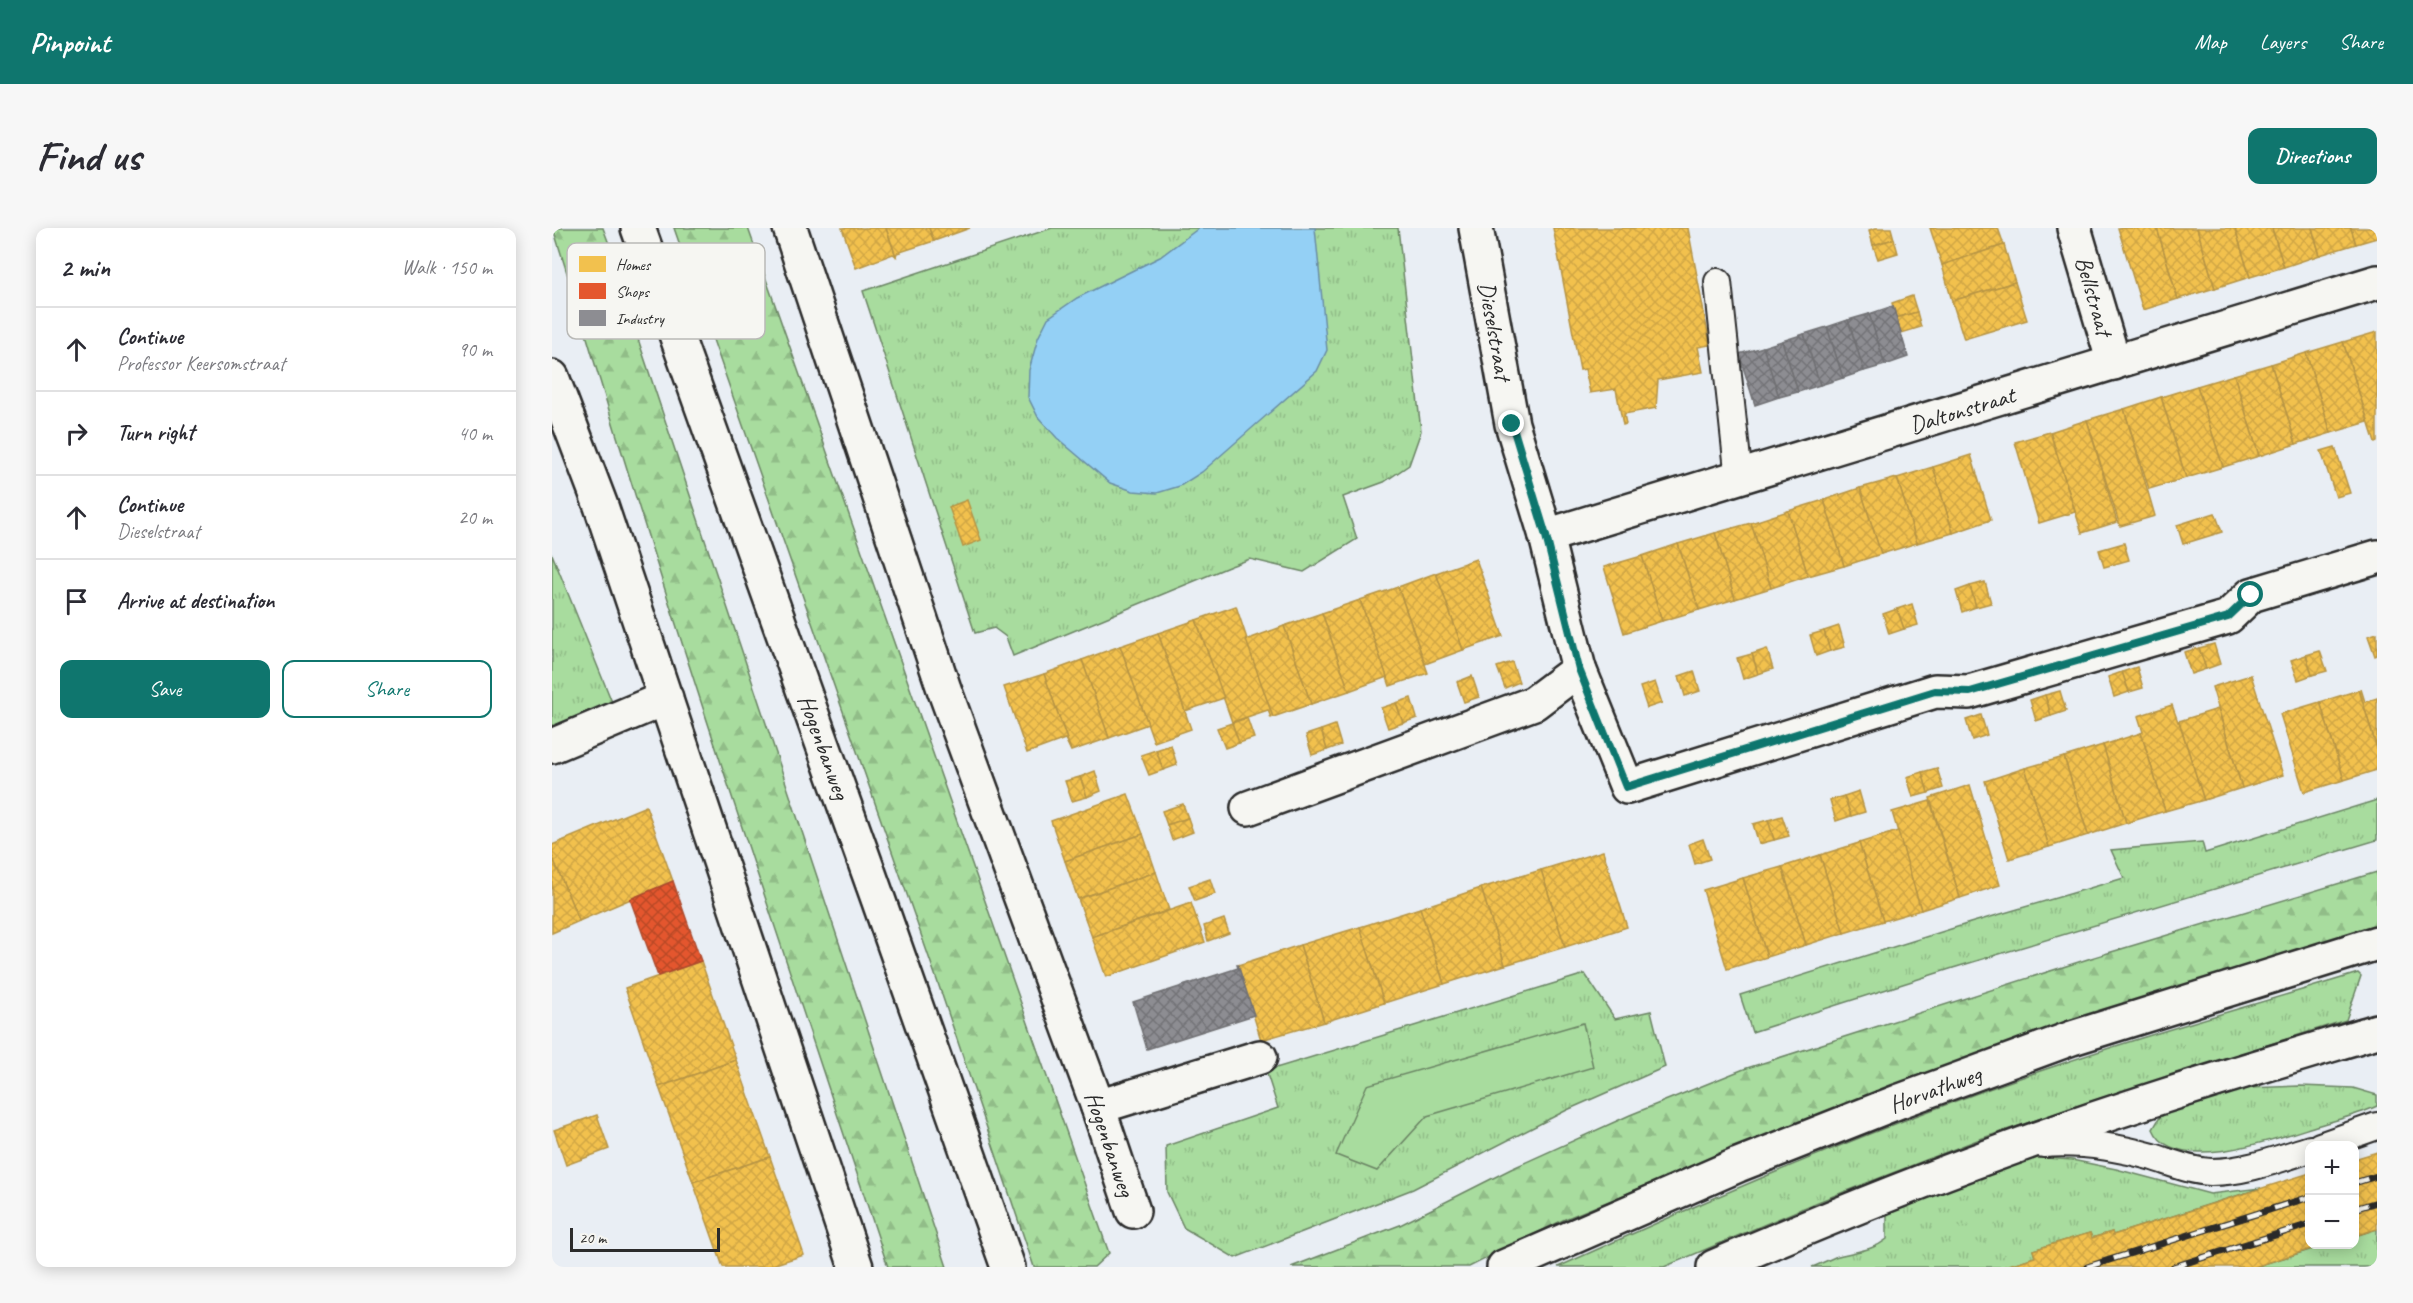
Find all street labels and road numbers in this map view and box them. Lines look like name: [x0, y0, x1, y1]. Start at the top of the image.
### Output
street label: Bellstraat: [2068, 253, 2120, 342]
street label: Dieselstraat: [1472, 279, 1519, 386]
street label: Daltonstraat: [1906, 379, 2020, 440]
street label: Hogenbanweg: [791, 691, 857, 805]
street label: Horvathweg: [1885, 1058, 1987, 1120]
street label: Hogenbanweg: [1078, 1088, 1142, 1202]

